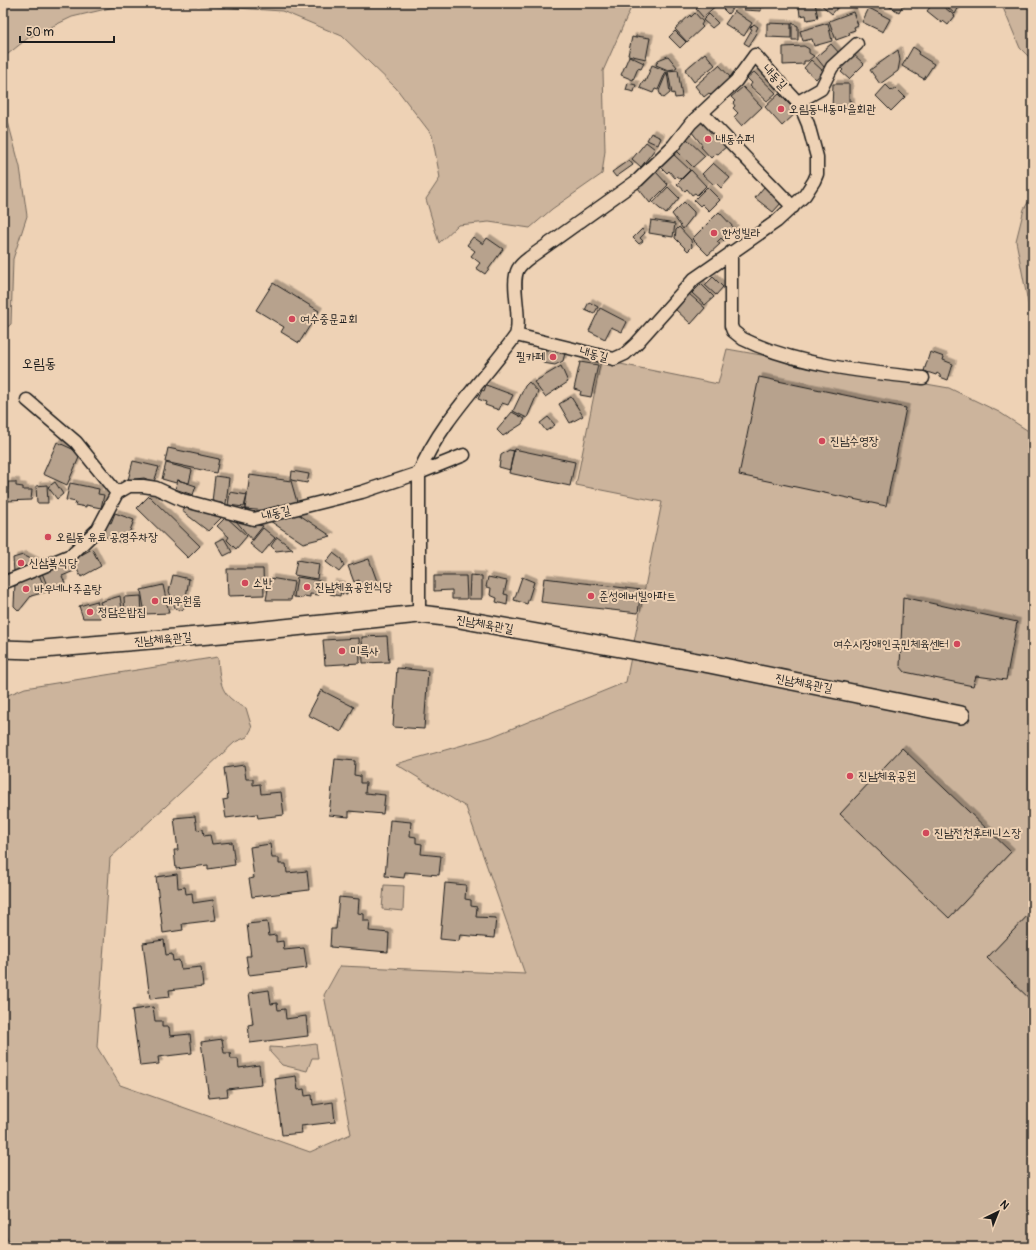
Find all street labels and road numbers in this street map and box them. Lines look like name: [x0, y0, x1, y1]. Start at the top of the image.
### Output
street label: 내동길: [759, 62, 790, 93]
street label: 내동길: [578, 344, 610, 365]
street label: 내동길: [260, 503, 292, 524]
street label: 진남체육관길: [455, 612, 515, 637]
street label: 진남체육관길: [134, 629, 193, 649]
street label: 진남체육관길: [774, 671, 834, 696]

